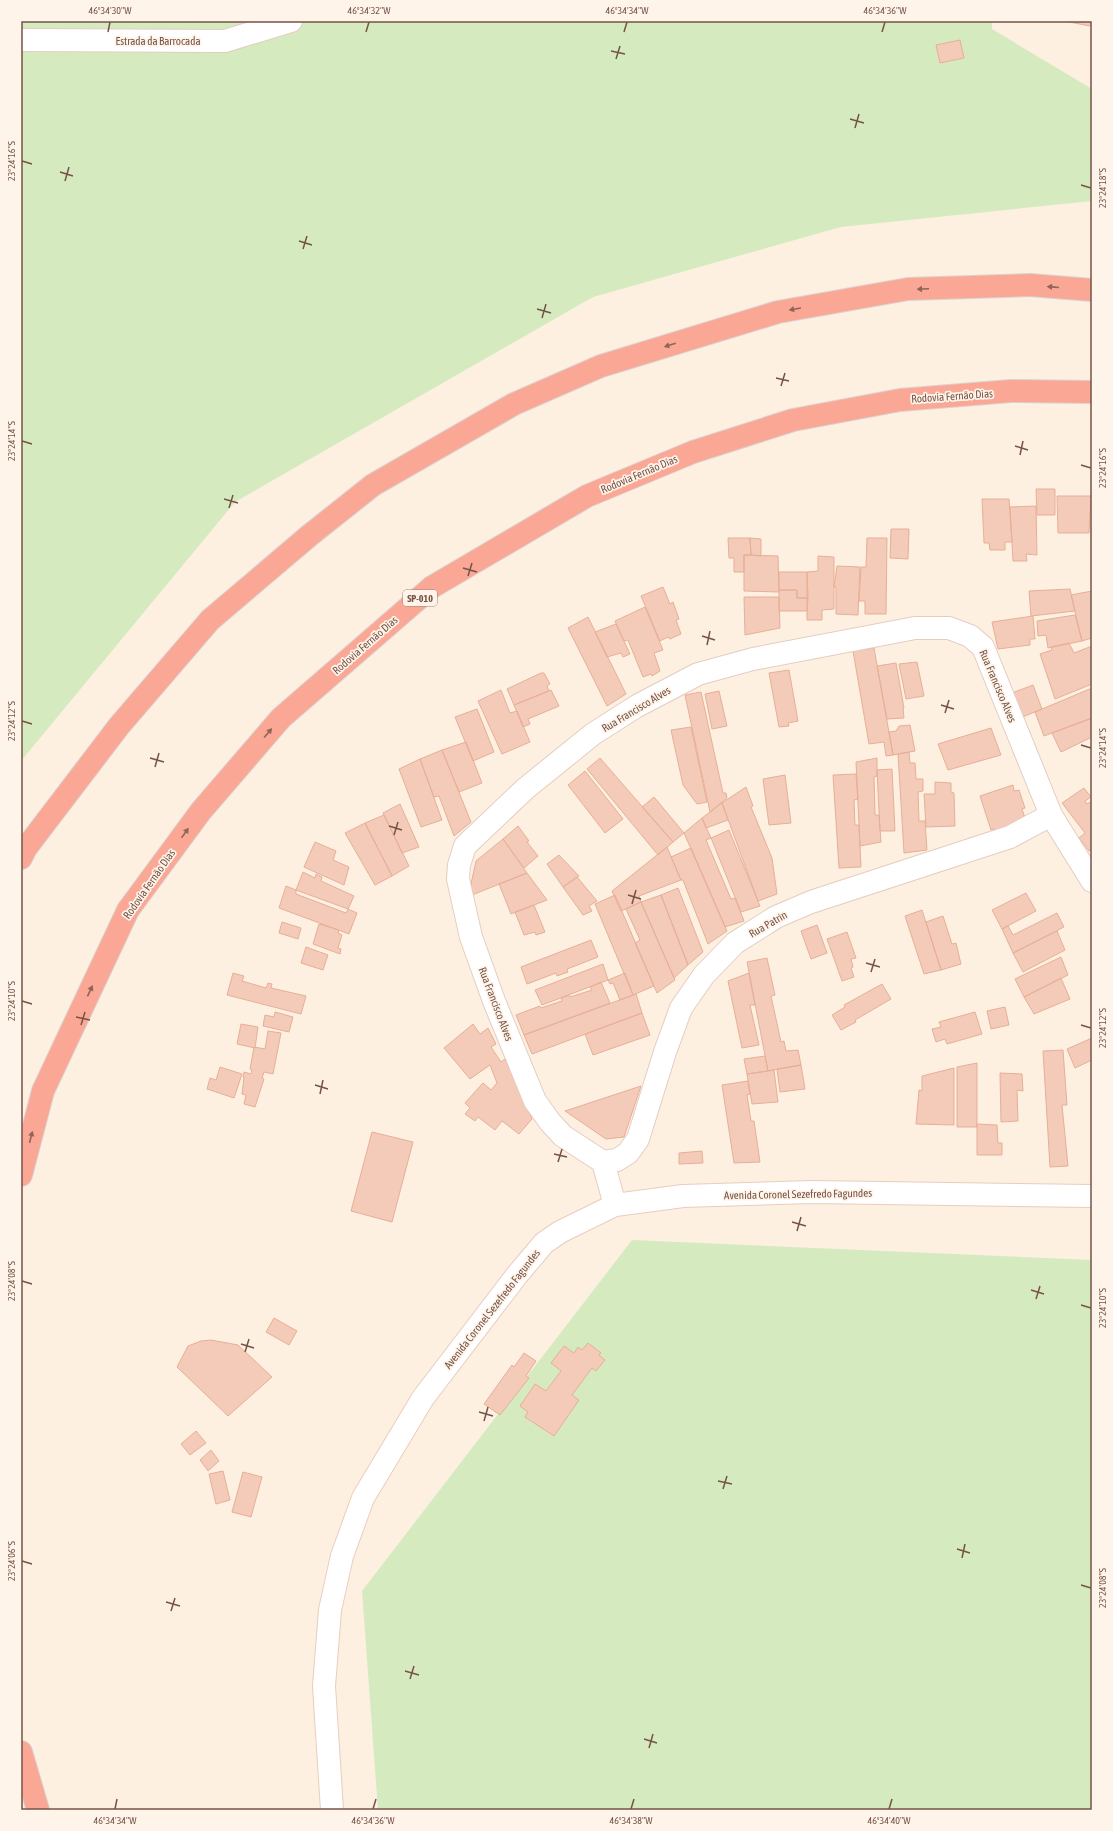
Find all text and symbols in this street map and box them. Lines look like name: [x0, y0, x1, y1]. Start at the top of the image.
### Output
text: 46°34'30"W: [88, 5, 132, 16]
text: 46°34'32"W: [347, 5, 391, 16]
text: 46°34'34"W: [605, 5, 649, 16]
text: 46°34'36"W: [863, 5, 907, 16]
street label: Estrada da Barrocada: [115, 35, 201, 47]
text: 23°24'16"S: [6, 141, 17, 181]
text: 23°24'18"S: [1097, 168, 1108, 208]
one-way arrow: [1047, 283, 1059, 290]
one-way arrow: [917, 285, 929, 292]
one-way arrow: [789, 306, 801, 312]
one-way arrow: [664, 342, 676, 348]
street label: Rodovia Fernão Dias: [911, 387, 993, 405]
text: 23°24'14"S: [6, 421, 17, 461]
text: 23°24'16"S: [1097, 448, 1108, 488]
street label: Rodovia Fernão Dias: [599, 452, 679, 496]
road number: SP-010: [403, 590, 437, 606]
street label: Rodovia Fernão Dias: [330, 614, 400, 676]
street label: Rua Francisco Alves: [977, 648, 1019, 724]
street label: Rua Francisco Alves: [600, 684, 673, 734]
text: 23°24'12"S: [6, 701, 17, 741]
one-way arrow: [263, 728, 272, 737]
text: 23°24'14"S: [1097, 728, 1108, 768]
one-way arrow: [181, 827, 189, 838]
street label: Rodovia Fernão Dias: [121, 847, 177, 921]
street label: Rua Patrin: [747, 908, 789, 940]
street label: Rua Francisco Alves: [476, 966, 516, 1043]
text: 23°24'10"S: [6, 981, 17, 1021]
one-way arrow: [87, 986, 93, 997]
text: 23°24'12"S: [1097, 1008, 1108, 1048]
one-way arrow: [28, 1131, 34, 1143]
street label: Avenida Coronel Sezefredo Fagundes: [724, 1187, 872, 1201]
street label: Avenida Coronel Sezefredo Fagundes: [442, 1247, 542, 1371]
text: 23°24'08"S: [6, 1261, 17, 1301]
text: 23°24'10"S: [1097, 1288, 1108, 1328]
text: 23°24'06"S: [6, 1541, 17, 1581]
text: 23°24'08"S: [1097, 1568, 1108, 1608]
text: 46°34'34"W: [93, 1815, 137, 1826]
text: 46°34'36"W: [351, 1815, 395, 1826]
text: 46°34'38"W: [609, 1815, 653, 1826]
text: 46°34'40"W: [867, 1815, 911, 1826]

